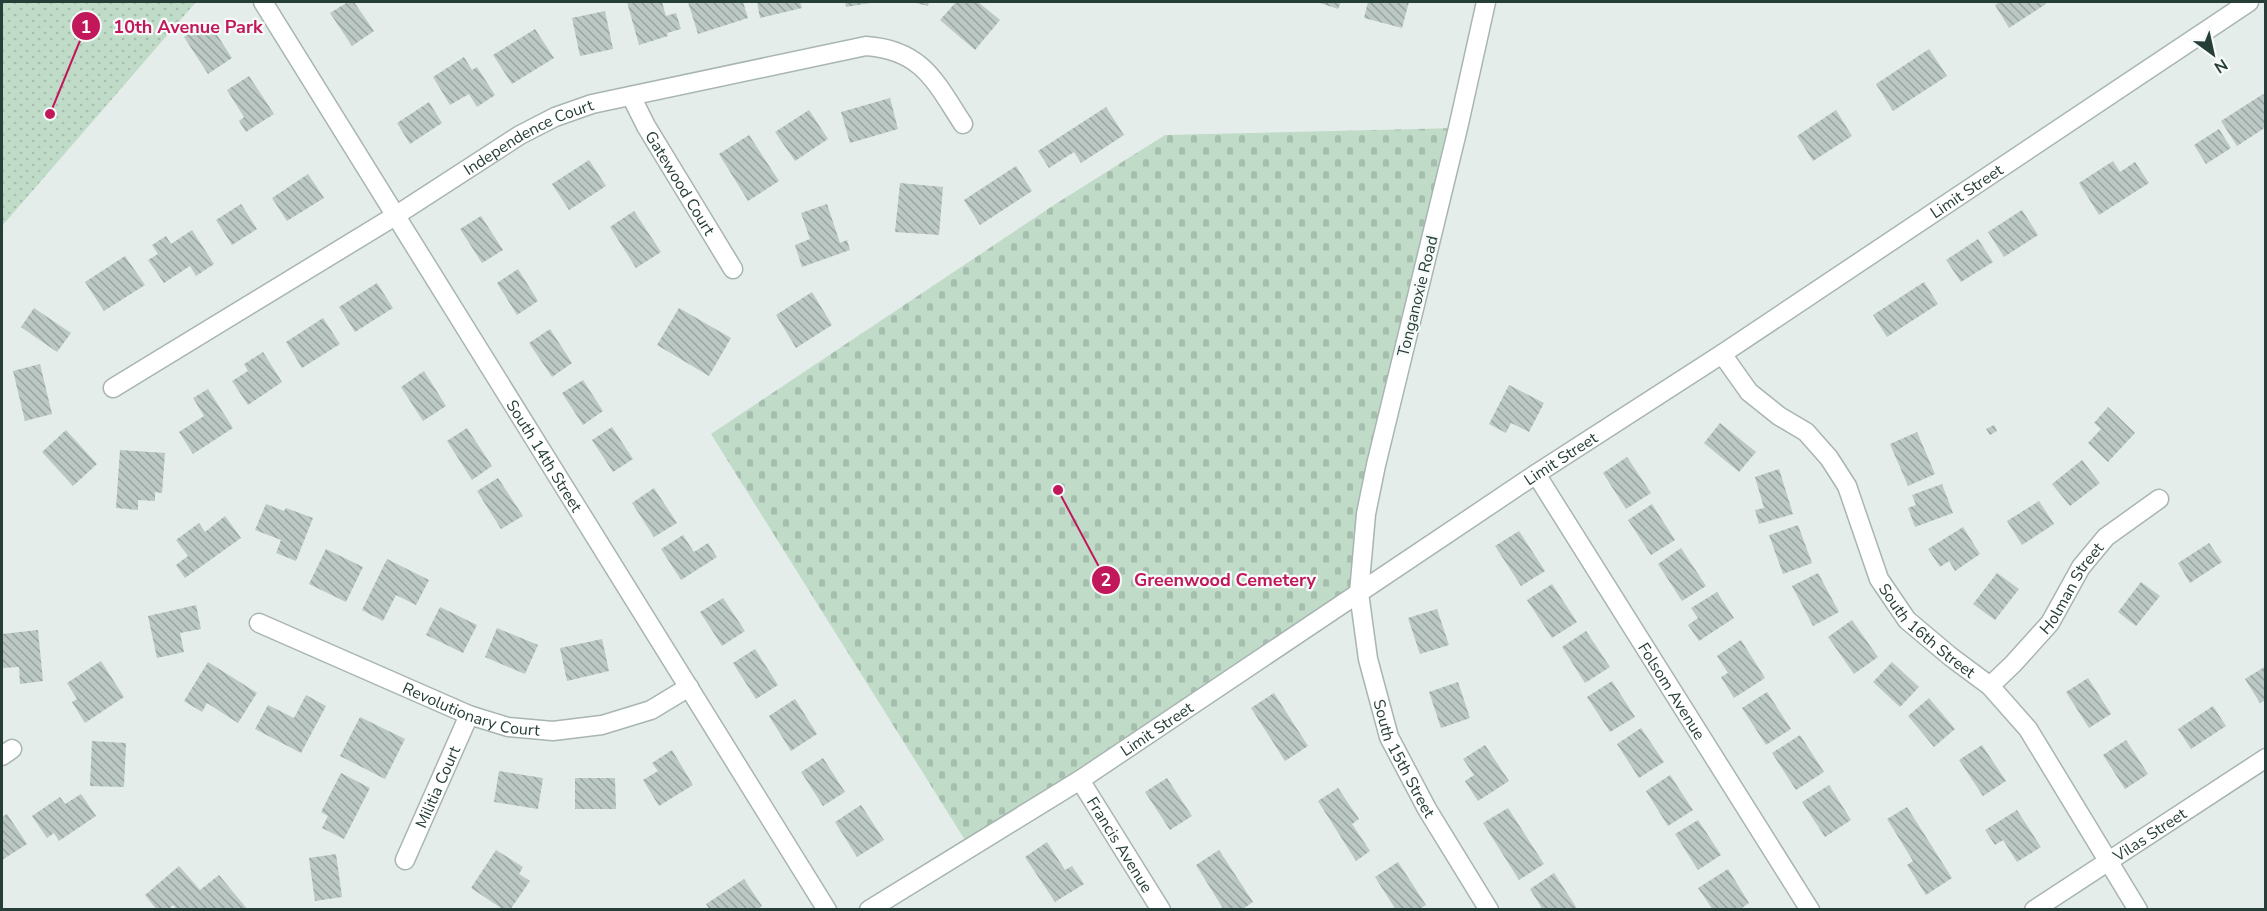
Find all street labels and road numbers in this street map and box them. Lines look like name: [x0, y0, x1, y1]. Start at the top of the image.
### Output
street label: Independence Court: [460, 94, 597, 181]
street label: Gatewood Court: [639, 127, 720, 240]
street label: Limit Street: [1926, 159, 2008, 224]
street label: Tonganoxie Road: [1392, 233, 1444, 359]
street label: South 14th Street: [501, 396, 587, 517]
street label: Limit Street: [1520, 427, 1602, 491]
street label: Holman Street: [2035, 538, 2109, 640]
street label: South 16th Street: [1873, 579, 1980, 684]
street label: Folsom Avenue: [1633, 638, 1710, 744]
street label: Revolutionary Court: [399, 677, 541, 742]
street label: Limit Street: [1116, 697, 1198, 762]
street label: South 15th Street: [1367, 697, 1440, 823]
street label: Militia Court: [410, 742, 466, 832]
street label: Francis Avenue: [1081, 793, 1158, 897]
street label: Vilas Street: [2108, 803, 2191, 868]

